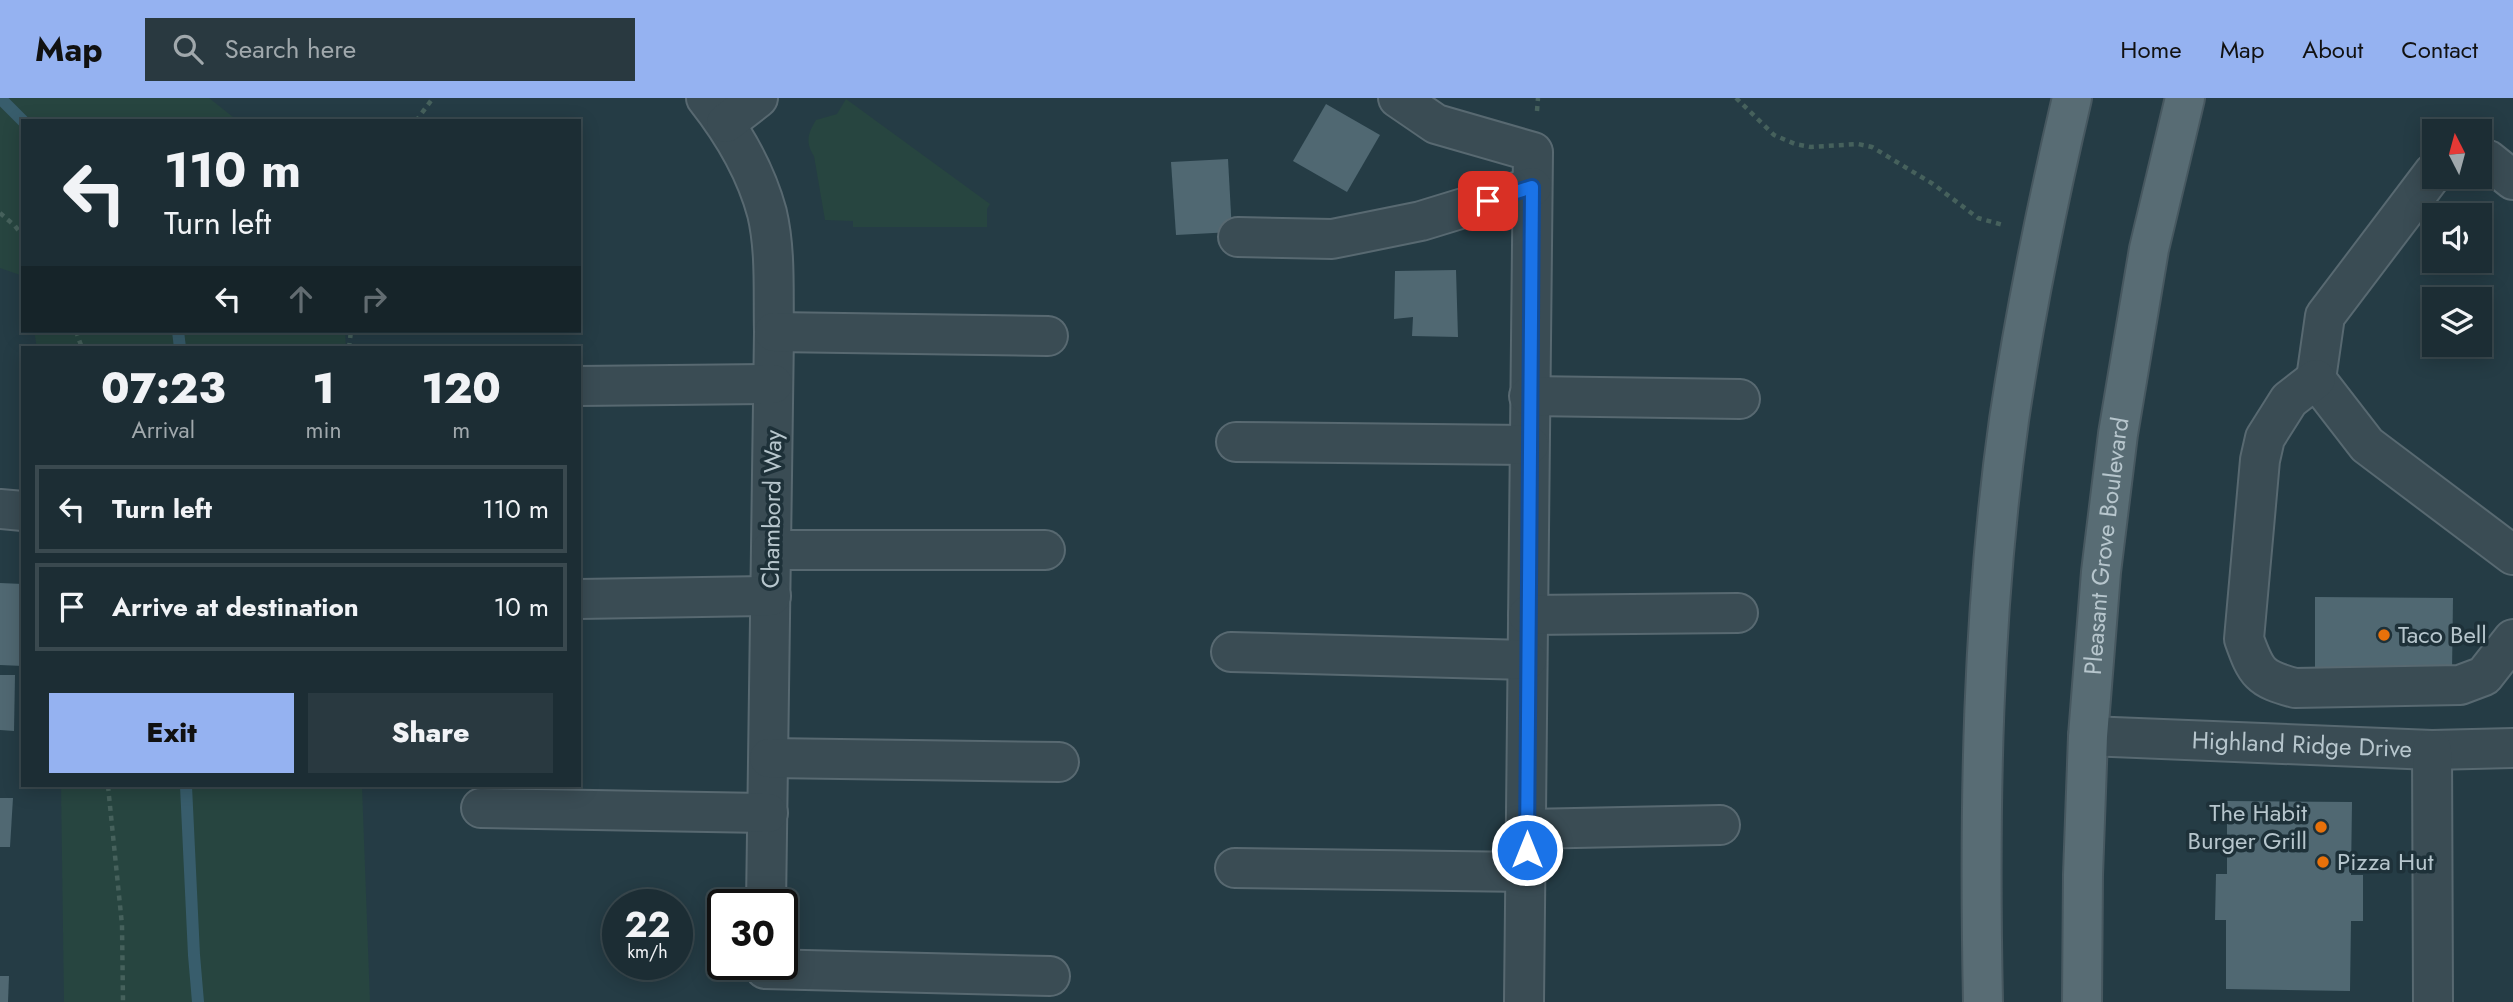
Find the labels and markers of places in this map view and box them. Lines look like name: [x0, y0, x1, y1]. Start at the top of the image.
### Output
pin: [1458, 171, 1518, 231]
place label: Taco Bell: [2398, 617, 2487, 652]
marker: Taco Bell: [2376, 627, 2392, 643]
place label: The Habit Burger Grill: [2188, 795, 2307, 858]
marker: The Habit Burger Grill: [2313, 819, 2329, 835]
place label: Pizza Hut: [2337, 844, 2434, 879]
marker: Pizza Hut: [2315, 854, 2331, 870]

